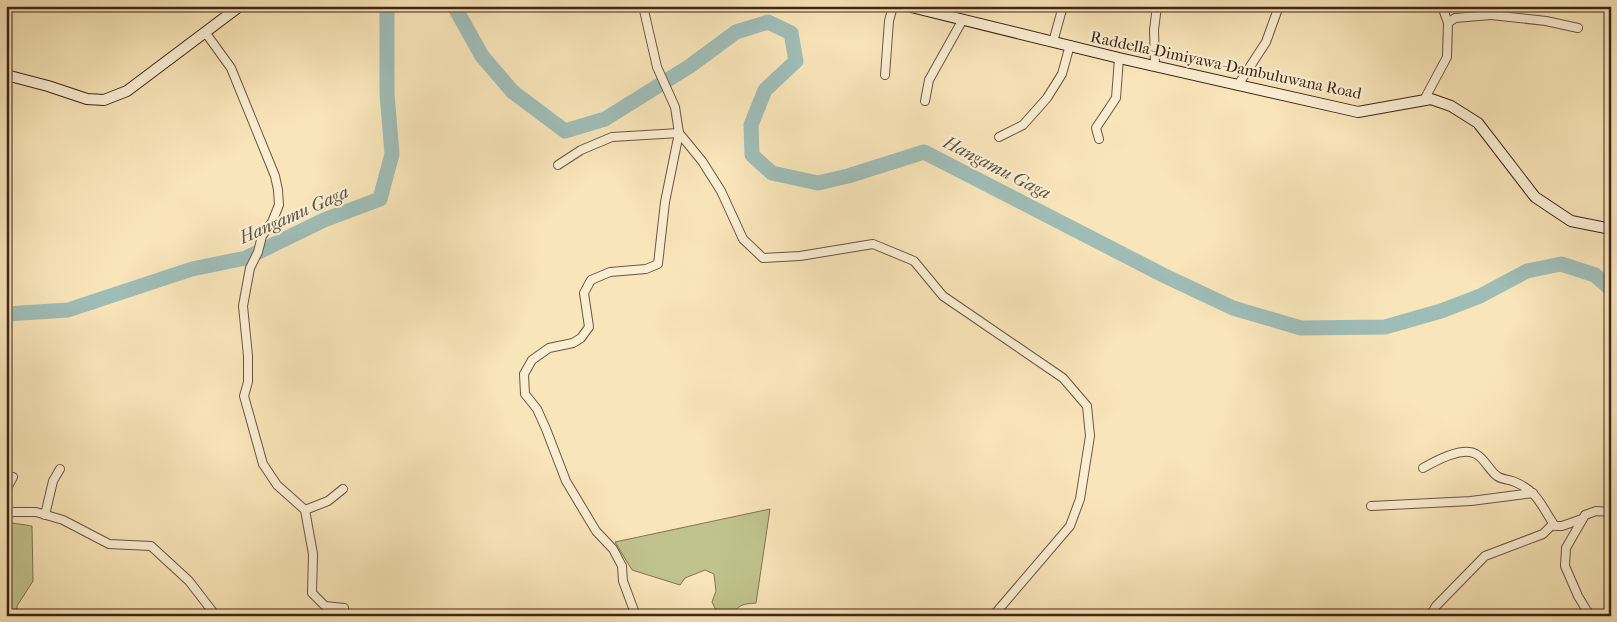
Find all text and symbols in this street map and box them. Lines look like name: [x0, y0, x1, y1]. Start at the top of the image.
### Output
street label: Raddella-Dimiyawa-Dambuluwana Road: [1089, 27, 1364, 103]
water label: Hangamu Gaga: [939, 132, 1054, 204]
water label: Hangamu Gaga: [235, 182, 352, 249]

